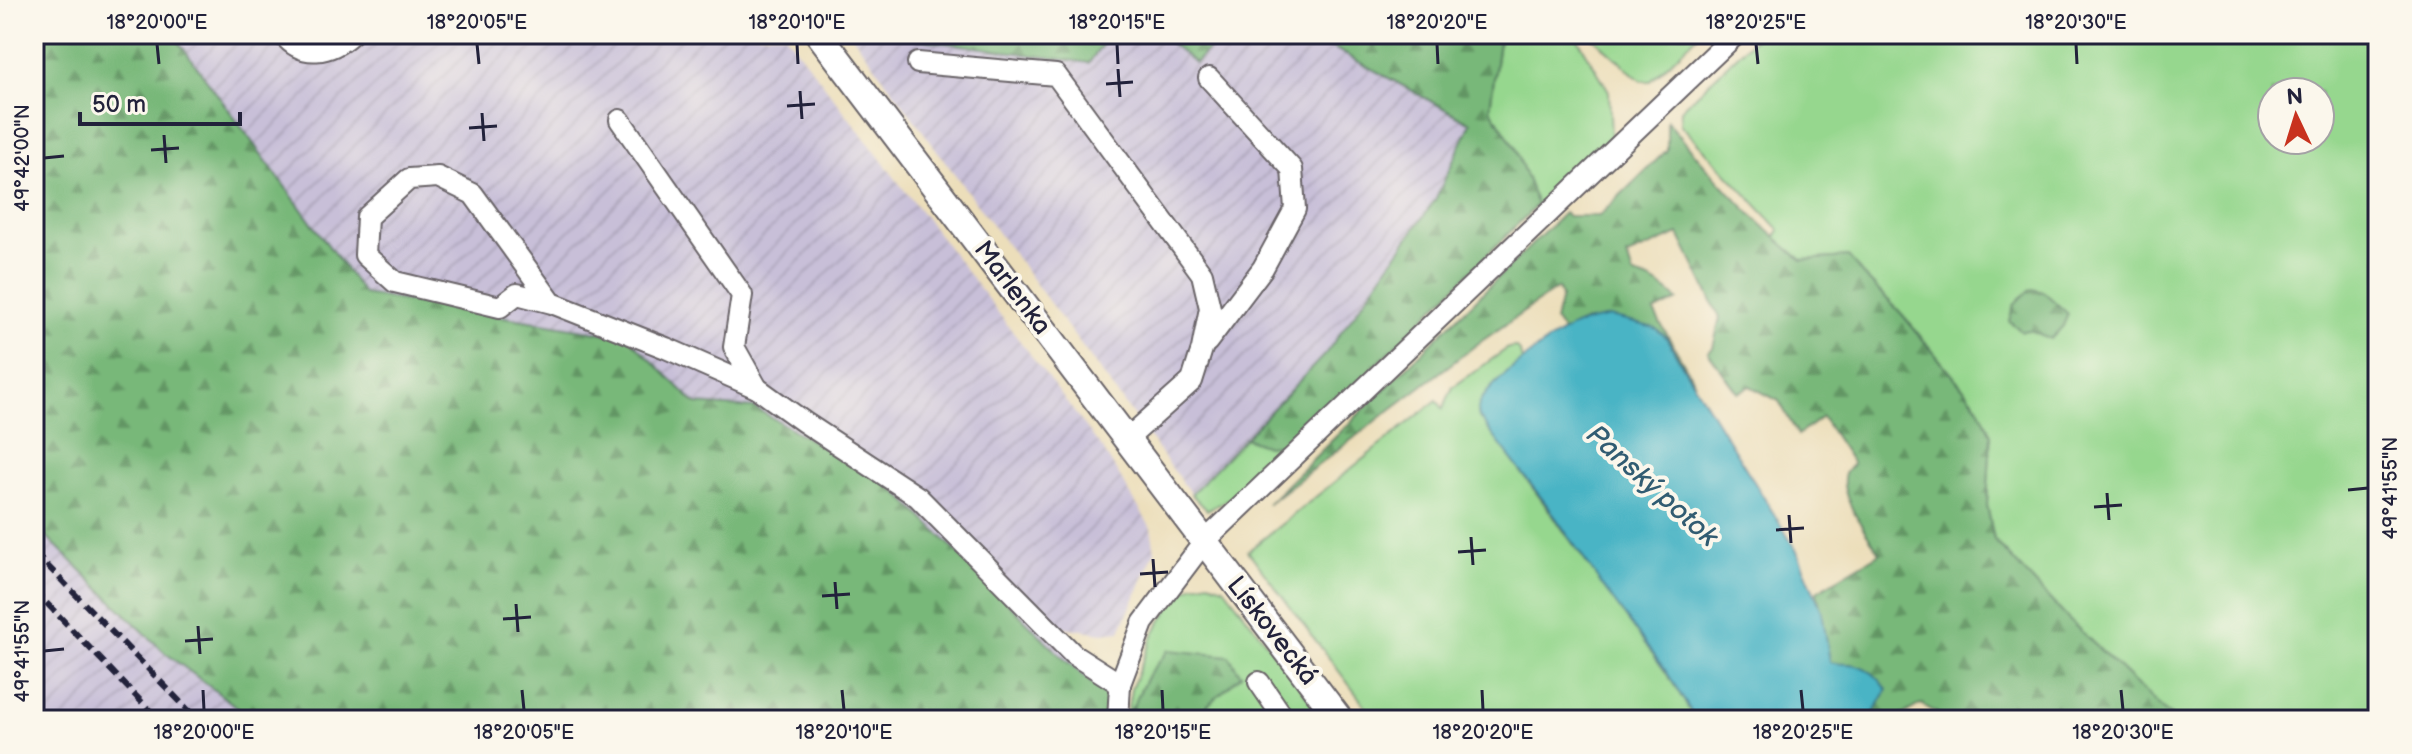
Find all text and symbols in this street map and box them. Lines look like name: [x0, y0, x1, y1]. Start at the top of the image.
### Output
text: 18°20'00"E: [107, 11, 207, 35]
text: 18°20'05"E: [427, 11, 527, 35]
text: 18°20'10"E: [749, 11, 845, 35]
text: 18°20'15"E: [1069, 11, 1165, 35]
text: 18°20'20"E: [1387, 11, 1487, 35]
text: 18°20'25"E: [1706, 11, 1806, 35]
text: 18°20'30"E: [2025, 11, 2127, 35]
scale bar: [80, 76, 240, 126]
north arrow: [2256, 76, 2336, 156]
text: N: [2286, 84, 2304, 112]
text: 50 m: [92, 90, 146, 119]
text: 49°42'00"N: [11, 104, 35, 212]
street label: Marlenka: [967, 235, 1057, 341]
water label: Panský potok: [1579, 418, 1726, 555]
text: 49°41'55"N: [2379, 437, 2403, 539]
street label: Lískovecká: [1220, 570, 1324, 692]
text: 49°41'55"N: [11, 600, 35, 702]
text: 18°20'00"E: [154, 721, 254, 745]
text: 18°20'05"E: [474, 721, 574, 745]
text: 18°20'10"E: [796, 721, 892, 745]
text: 18°20'15"E: [1115, 721, 1211, 745]
text: 18°20'20"E: [1433, 721, 1533, 745]
text: 18°20'25"E: [1753, 721, 1853, 745]
text: 18°20'30"E: [2072, 721, 2174, 745]

